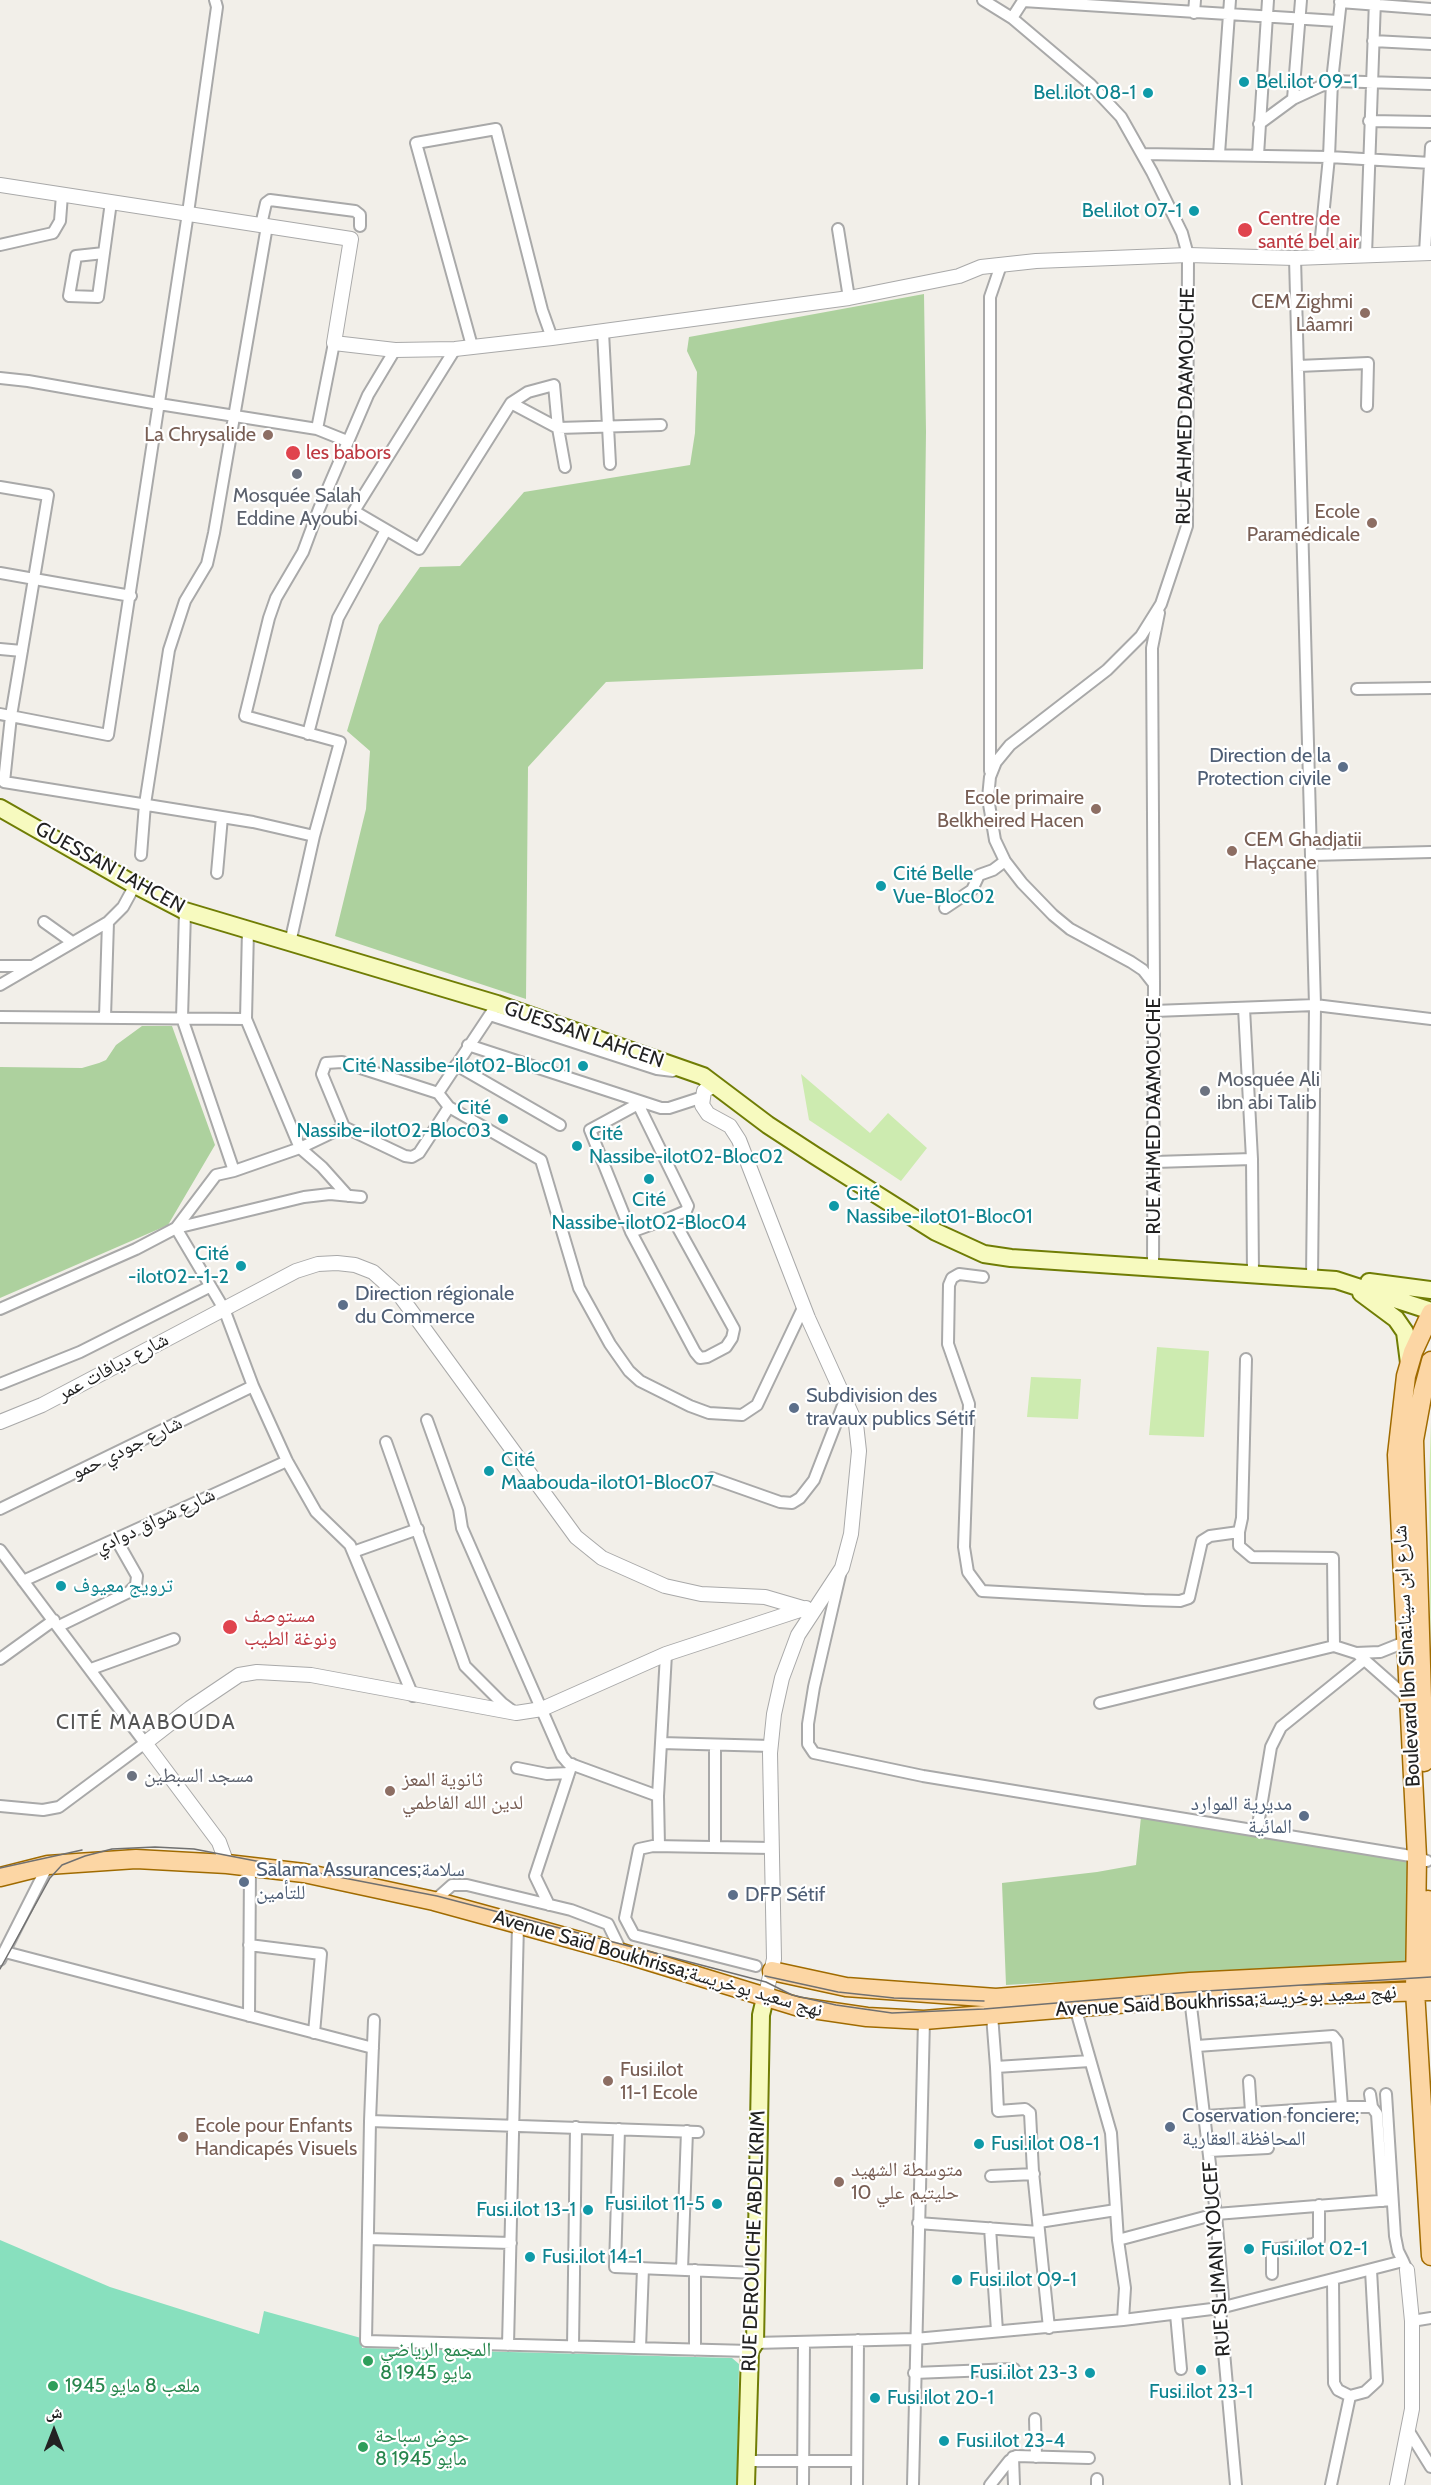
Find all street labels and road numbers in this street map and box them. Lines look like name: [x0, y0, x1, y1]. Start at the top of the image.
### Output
street label: RUE AHMED DAAMOUCHE: [1172, 287, 1200, 525]
street label: GUESSAN LAHCEN: [31, 817, 189, 919]
street label: GUESSAN LAHCEN: [501, 996, 667, 1074]
street label: RUE AHMED DAAMOUCHE: [1142, 997, 1166, 1235]
street label: شارع ديافات عمر: [53, 1328, 173, 1406]
street label: شارع جودي حمو: [68, 1411, 186, 1485]
street label: شارع شواق دوادي: [91, 1483, 219, 1559]
street label: Boulevard Ibn Sina:شارع ابن سينا: [1388, 1525, 1426, 1787]
street label: Avenue Saïd Boukhrissa;نهج سعيد بوخريسة: [490, 1905, 826, 2023]
street label: Avenue Saïd Boukhrissa;نهج سعيد بوخريسة: [1055, 1980, 1397, 2022]
street label: RUE DEROUICHE ABDELKRIM: [737, 2110, 771, 2372]
street label: RUE SLIMANI YOUCEF: [1198, 2161, 1236, 2357]

